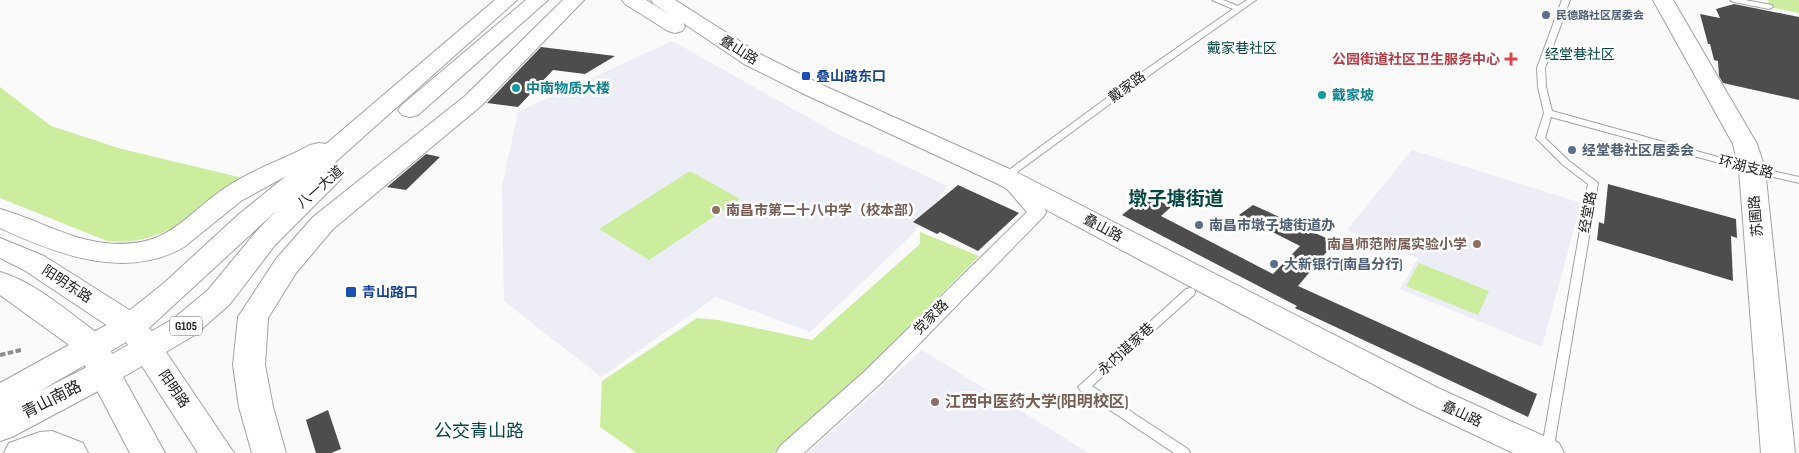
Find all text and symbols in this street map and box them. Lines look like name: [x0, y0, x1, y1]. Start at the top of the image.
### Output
marker: 民德路社区居委会: [1540, 9, 1552, 21]
place label: 民德路社区居委会: [1556, 9, 1644, 22]
street label: 叠山路: [717, 32, 761, 68]
district label: 戴家巷社区: [1207, 40, 1277, 57]
district label: 经堂巷社区: [1545, 46, 1615, 63]
place label: 公园街道社区卫生服务中心: [1332, 51, 1500, 68]
marker: 公园街道社区卫生服务中心: [1504, 52, 1518, 66]
place label: 叠山路东口: [816, 68, 886, 85]
street label: 戴家路: [1105, 68, 1149, 106]
marker: 叠山路东口: [800, 70, 812, 82]
place label: 中南物质大楼: [526, 80, 610, 97]
marker: 中南物质大楼: [510, 82, 522, 94]
place label: 戴家坡: [1332, 87, 1374, 104]
marker: 戴家坡: [1316, 89, 1328, 101]
place label: 经堂巷社区居委会: [1582, 142, 1694, 159]
marker: 经堂巷社区居委会: [1566, 144, 1578, 156]
street label: 环湖支路: [1717, 152, 1775, 182]
street label: 八一大道: [293, 162, 347, 212]
district label: 墩子塘街道: [1128, 188, 1224, 211]
street label: 经堂路: [1576, 190, 1600, 234]
street label: 苏圃路: [1746, 194, 1766, 238]
place label: 南昌市第二十八中学（校本部）: [726, 202, 922, 219]
marker: 南昌市第二十八中学（校本部）: [710, 204, 722, 216]
street label: 叠山路: [1080, 211, 1126, 245]
place label: 南昌市墩子塘街道办: [1209, 217, 1335, 234]
marker: 南昌市墩子塘街道办: [1193, 219, 1205, 231]
place label: 南昌师范附属实验小学: [1327, 236, 1467, 253]
marker: 南昌师范附属实验小学: [1471, 238, 1483, 250]
place label: 大新银行(南昌分行): [1284, 256, 1402, 273]
marker: 大新银行(南昌分行): [1268, 258, 1280, 270]
street label: 阳明东路: [39, 262, 95, 306]
place label: 青山路口: [362, 284, 418, 301]
marker: 青山路口: [344, 285, 358, 299]
street label: 党家路: [910, 296, 952, 338]
road number: G105: [170, 316, 202, 336]
street label: 永内谌家巷: [1094, 319, 1158, 379]
street label: 阳明路: [155, 367, 193, 411]
street label: 青山南路: [19, 377, 85, 423]
place label: 江西中医药大学(阳明校区): [945, 392, 1128, 412]
marker: 江西中医药大学(阳明校区): [929, 396, 941, 408]
street label: 叠山路: [1439, 397, 1485, 431]
district label: 公交青山路: [434, 421, 524, 442]

